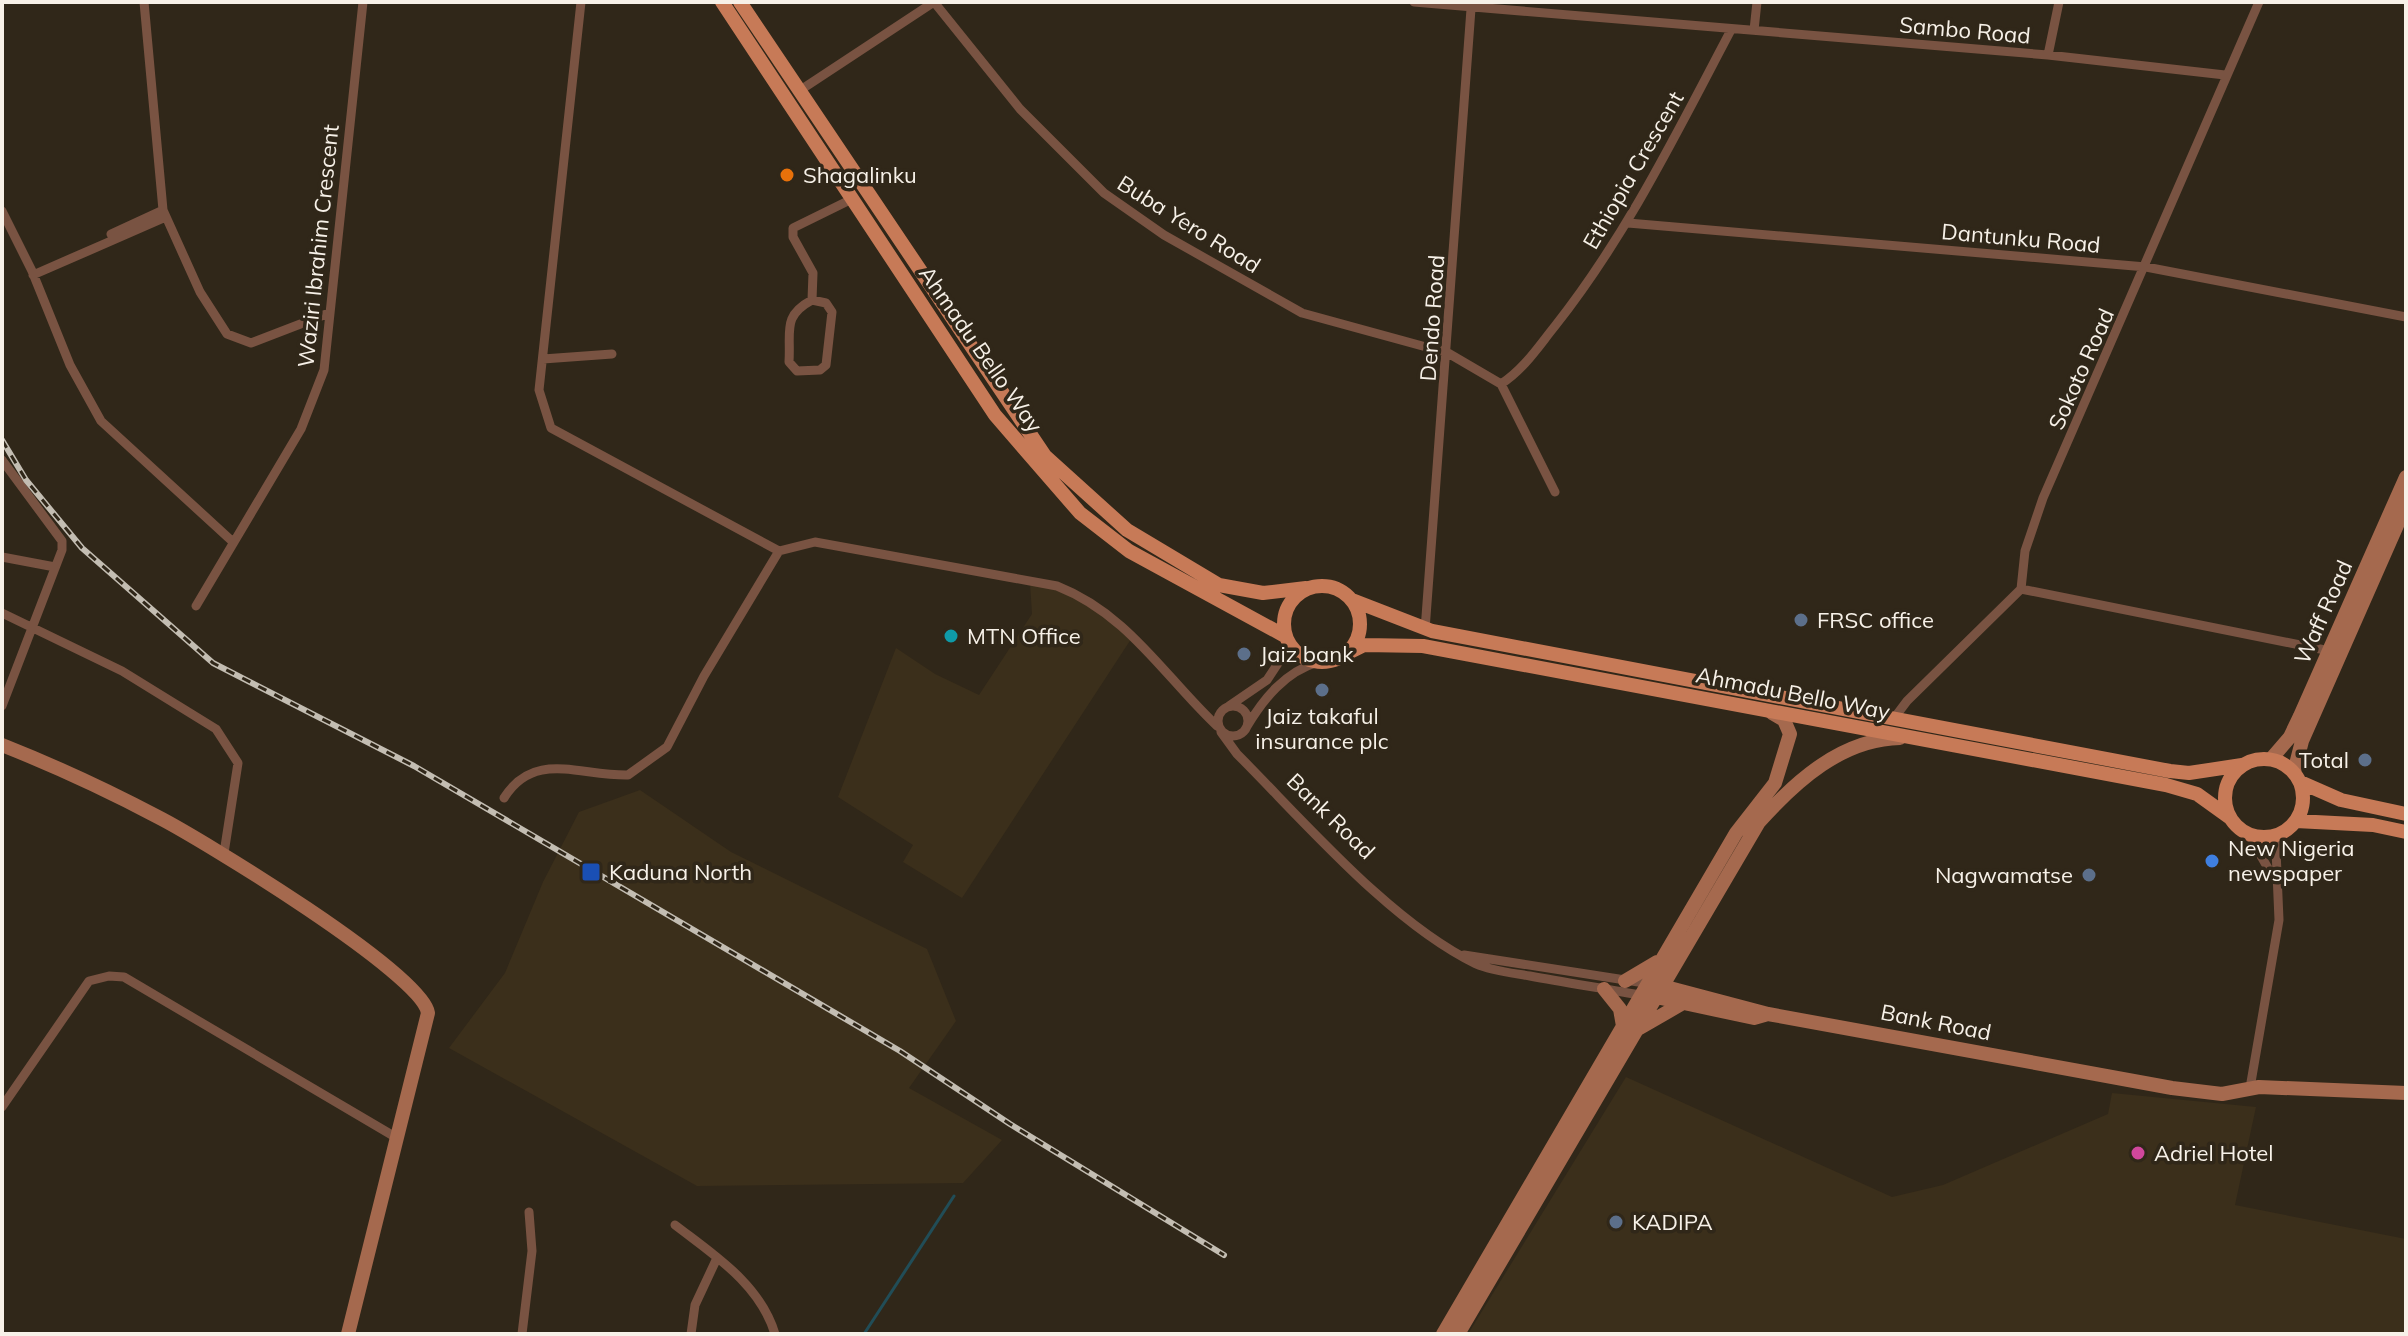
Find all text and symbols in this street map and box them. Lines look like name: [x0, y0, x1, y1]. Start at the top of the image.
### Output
street label: Sambo Road: [1898, 10, 2032, 50]
street label: Ethiopia Crescent: [1576, 86, 1690, 254]
street label: Waziri Ibrahim Crescent: [291, 123, 345, 369]
place label: Shagalinku: [803, 161, 917, 189]
marker: Shagalinku: [778, 166, 796, 184]
street label: Buba Yero Road: [1112, 169, 1266, 279]
street label: Dantunku Road: [1940, 217, 2102, 259]
street label: Dendo Road: [1414, 254, 1450, 382]
street label: Ahmadu Bello Way: [913, 260, 1049, 438]
street label: Sokoto Road: [2042, 304, 2120, 434]
street label: Waff Road: [2288, 556, 2358, 668]
place label: FRSC office: [1817, 606, 1934, 634]
marker: FRSC office: [1792, 611, 1810, 629]
place label: MTN Office: [967, 622, 1081, 650]
marker: MTN Office: [942, 627, 960, 645]
place label: Jaiz bank: [1260, 640, 1354, 668]
marker: Jaiz bank: [1235, 645, 1253, 663]
street label: Ahmadu Bello Way: [1694, 660, 1893, 726]
marker: Jaiz takaful insurance plc: [1313, 681, 1331, 699]
place label: Jaiz takaful insurance plc: [1255, 702, 1389, 755]
place label: Total: [2299, 746, 2349, 774]
marker: Total: [2356, 751, 2374, 769]
street label: Bank Road: [1281, 767, 1381, 865]
place label: New Nigeria newspaper: [2228, 834, 2354, 887]
marker: New Nigeria newspaper: [2203, 852, 2221, 870]
place label: Kaduna North: [609, 858, 752, 886]
marker: Kaduna North: [580, 861, 602, 883]
place label: Nagwamatse: [1935, 861, 2073, 889]
marker: Nagwamatse: [2080, 866, 2098, 884]
street label: Bank Road: [1878, 998, 1994, 1046]
place label: Adriel Hotel: [2154, 1139, 2274, 1167]
marker: Adriel Hotel: [2129, 1144, 2147, 1162]
place label: KADIPA: [1632, 1208, 1713, 1236]
marker: KADIPA: [1607, 1213, 1625, 1231]

